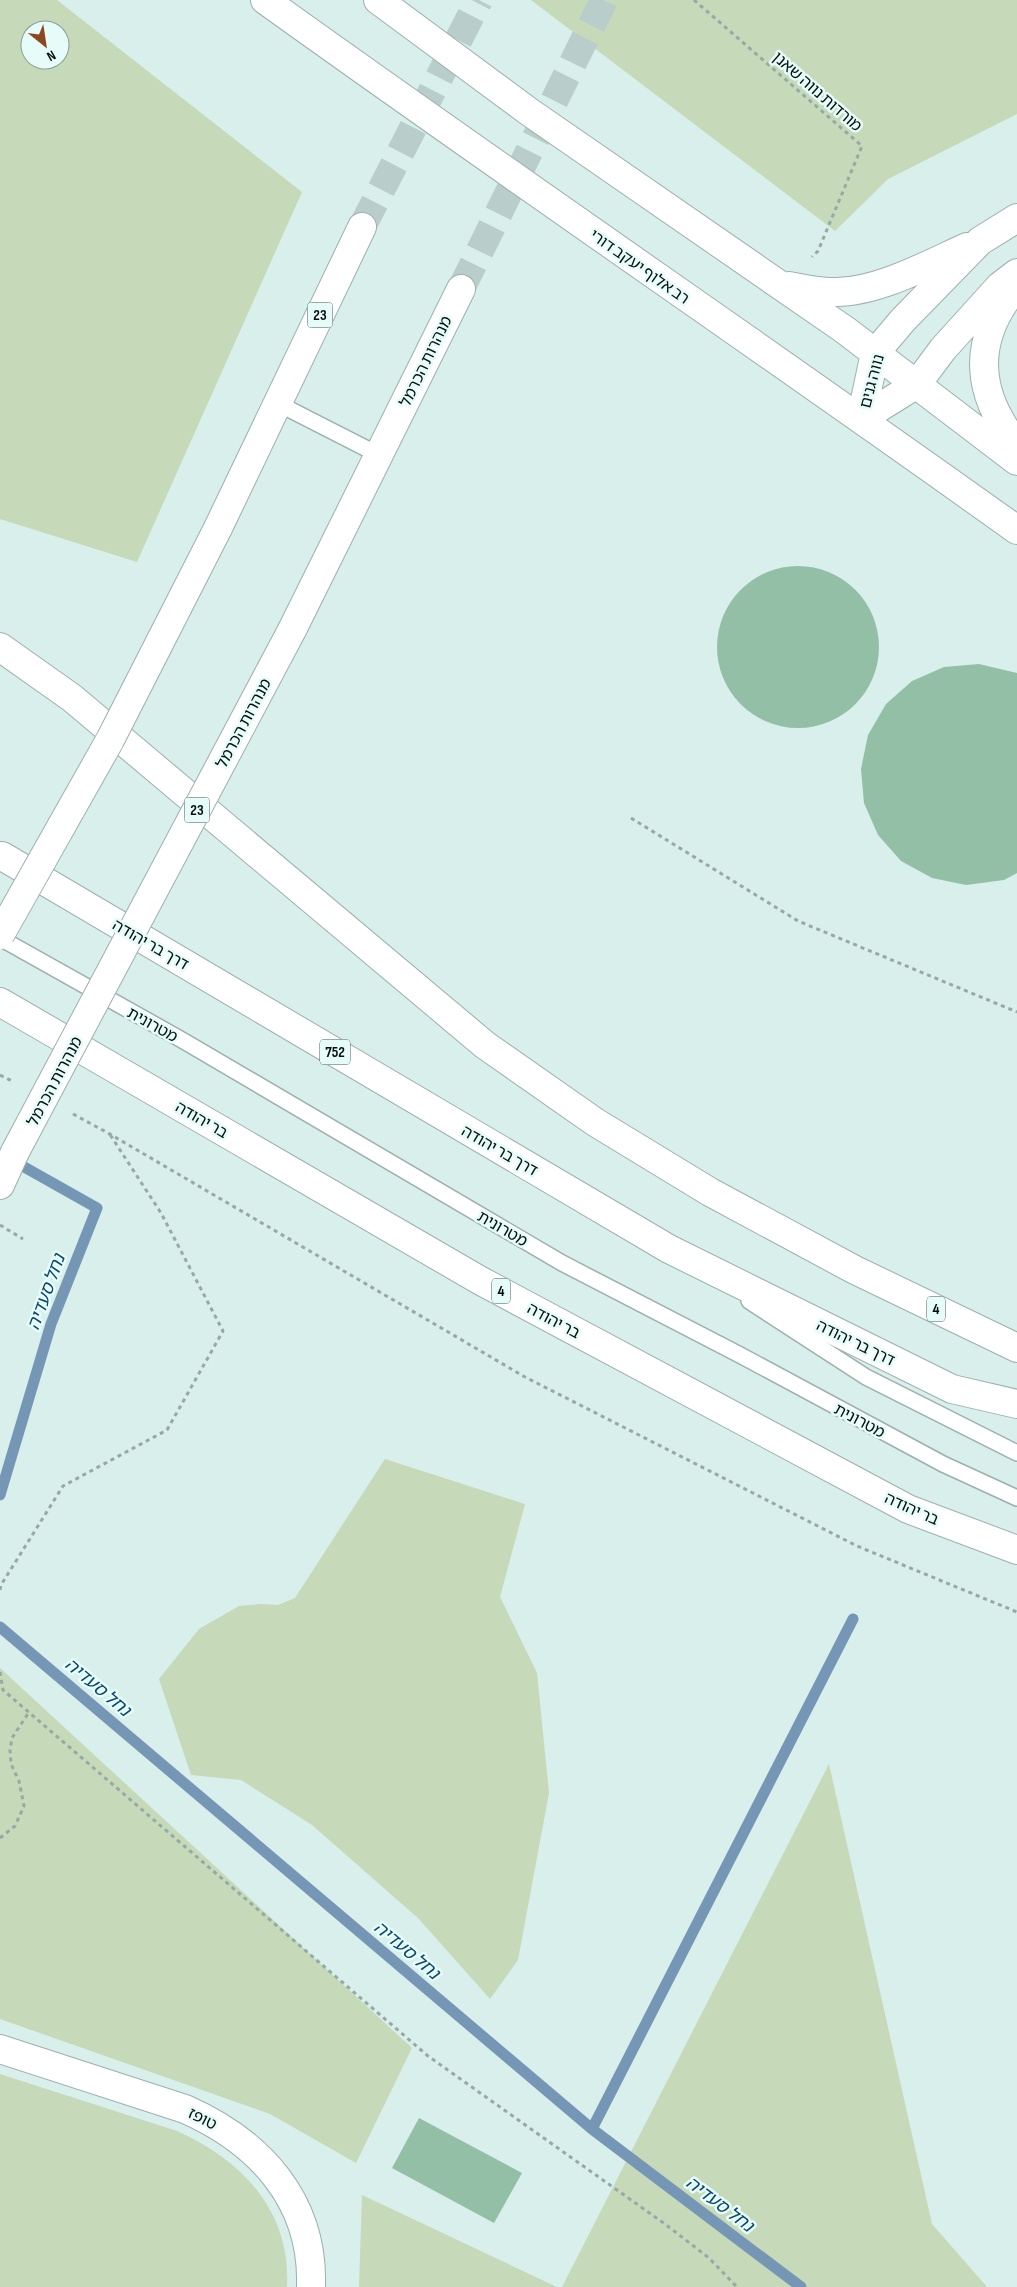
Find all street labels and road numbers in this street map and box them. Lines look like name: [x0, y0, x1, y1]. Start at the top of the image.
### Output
street label: מורדות נווה שאנן: [769, 48, 865, 136]
street label: רב אלוף יעקב דורי: [586, 226, 693, 309]
road number: 23: [308, 302, 332, 328]
street label: מנהרות הכרמל: [396, 313, 457, 410]
street label: נווה גנים: [856, 352, 889, 411]
street label: מנהרות הכרמל: [213, 676, 276, 772]
road number: 23: [184, 798, 210, 822]
street label: דרך בר יהודה: [109, 916, 192, 975]
street label: מטרונית: [124, 1004, 181, 1047]
street label: מנהרות הכרמל: [24, 1034, 87, 1130]
road number: 752: [320, 1040, 350, 1064]
street label: בר יהודה: [172, 1098, 231, 1143]
street label: דרך בר יהודה: [458, 1122, 541, 1181]
street label: מטרונית: [474, 1207, 531, 1251]
road number: 4: [492, 1278, 510, 1304]
road number: 4: [927, 1296, 945, 1322]
street label: בר יהודה: [524, 1299, 583, 1343]
street label: דרך בר יהודה: [813, 1316, 898, 1371]
street label: מטרונית: [831, 1400, 888, 1443]
street label: בר יהודה: [881, 1489, 941, 1530]
street label: טופז: [185, 2104, 220, 2135]

